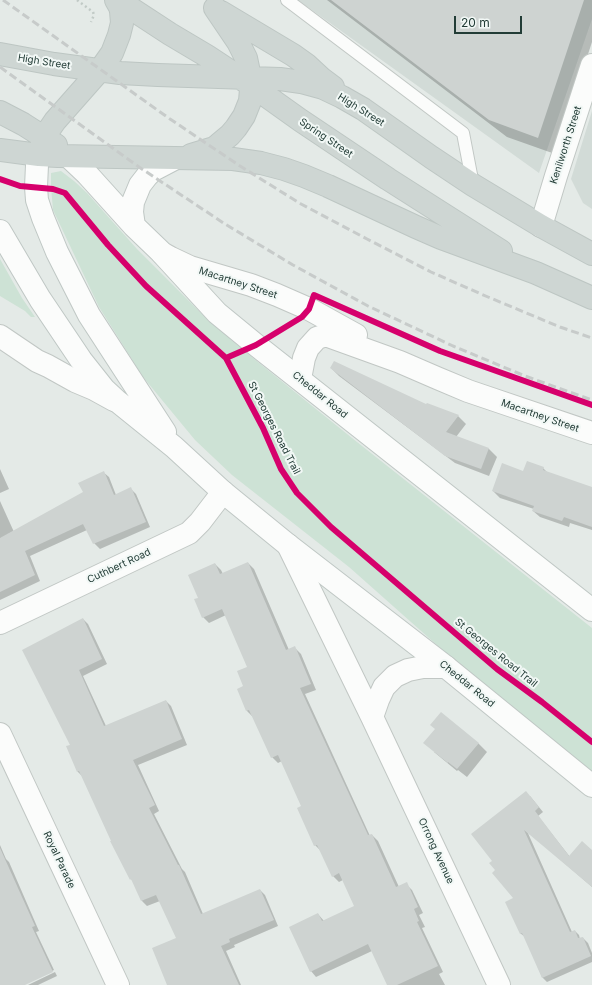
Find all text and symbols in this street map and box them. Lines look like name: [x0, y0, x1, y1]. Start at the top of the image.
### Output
scale bar: [456, 8, 524, 34]
text: 20 m: [461, 15, 490, 30]
street label: High Street: [17, 52, 71, 72]
street label: High Street: [335, 91, 387, 129]
street label: Kenilworth Street: [548, 105, 584, 185]
street label: Spring Street: [297, 116, 355, 160]
street label: Macartney Street: [197, 265, 279, 301]
street label: Cheddar Road: [290, 369, 350, 421]
street label: St Georges Road Trail: [245, 380, 303, 476]
street label: Macartney Street: [500, 397, 580, 435]
street label: Cuthbert Road: [85, 546, 153, 586]
street label: St Georges Road Trail: [452, 616, 540, 690]
street label: Cheddar Road: [437, 658, 497, 710]
street label: Orrong Avenue: [416, 816, 456, 886]
street label: Royal Parade: [40, 829, 78, 891]

